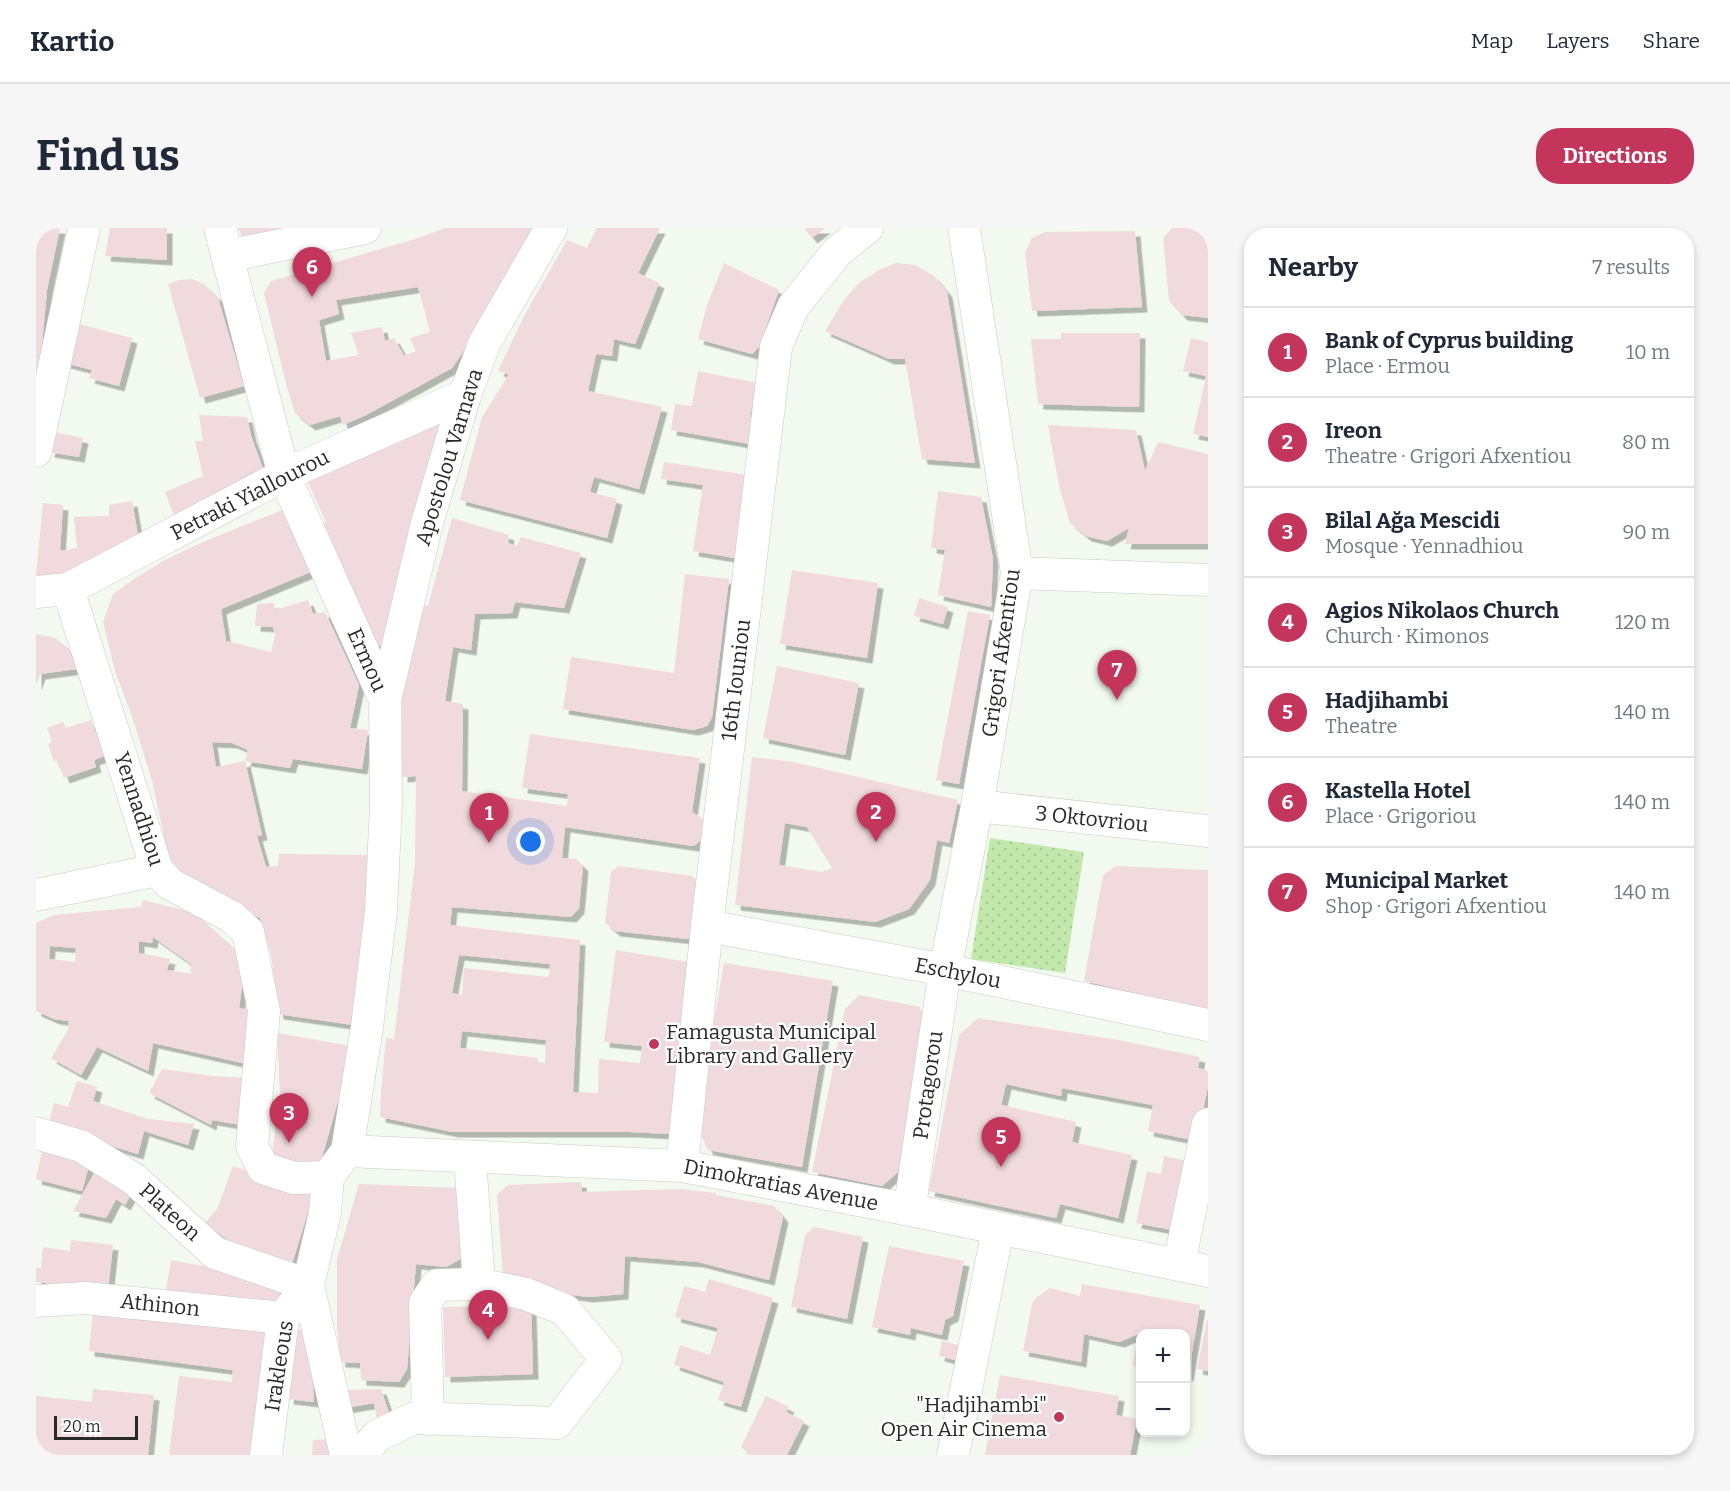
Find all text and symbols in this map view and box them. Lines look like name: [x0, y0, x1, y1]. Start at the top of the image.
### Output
text: Kartio: [30, 25, 114, 58]
text: Map: [1471, 28, 1513, 54]
text: Layers: [1546, 28, 1610, 54]
text: Share: [1643, 28, 1700, 54]
button: Directions: [1536, 128, 1694, 184]
text: Find us: [36, 131, 180, 181]
pin: 6: [292, 248, 332, 297]
text: Nearby: [1268, 252, 1358, 283]
text: 7 results: [1592, 255, 1670, 279]
text: Bank of Cyprus building: [1325, 327, 1573, 354]
text: 1: [1283, 340, 1292, 364]
text: 10 m: [1626, 340, 1670, 364]
text: Place · Ermou: [1325, 354, 1450, 378]
street label: Apostolou Varnava: [410, 365, 488, 549]
text: Ireon: [1325, 417, 1382, 444]
text: 2: [1282, 430, 1293, 454]
text: 80 m: [1622, 430, 1670, 454]
street label: Petraki Yiallourou: [166, 444, 334, 546]
text: Theatre · Grigori Afxentiou: [1325, 444, 1571, 468]
text: Bilal Ağa Mescidi: [1325, 507, 1500, 534]
text: 3: [1282, 520, 1293, 544]
text: 90 m: [1622, 520, 1670, 544]
text: Mosque · Yennadhiou: [1325, 534, 1523, 558]
street label: Grigori Afxentiou: [976, 567, 1026, 739]
text: Agios Nikolaos Church: [1325, 597, 1559, 624]
text: 4: [1281, 610, 1294, 634]
text: 120 m: [1615, 610, 1670, 634]
street label: 16th Iouniou: [716, 618, 756, 742]
street label: Ermou: [342, 624, 392, 696]
text: Church · Kimonos: [1325, 624, 1489, 648]
pin: 7: [1098, 650, 1136, 700]
text: Hadjihambi: [1325, 687, 1448, 714]
text: 5: [1282, 700, 1293, 724]
text: 140 m: [1614, 700, 1670, 724]
text: Theatre: [1325, 714, 1397, 738]
street label: Yennadhiou: [108, 749, 170, 869]
text: Kastella Hotel: [1325, 777, 1471, 804]
text: 6: [1282, 790, 1293, 814]
text: 140 m: [1614, 790, 1670, 814]
pin: 2: [856, 792, 896, 842]
pin: 1: [470, 794, 508, 843]
street label: 3 Oktovriou: [1034, 800, 1150, 838]
text: Place · Grigoriou: [1325, 804, 1476, 828]
your location: [516, 827, 545, 856]
text: Municipal Market: [1325, 867, 1508, 894]
text: 7: [1282, 880, 1293, 904]
text: 140 m: [1614, 880, 1670, 904]
text: Shop · Grigori Afxentiou: [1325, 894, 1547, 918]
street label: Eschylou: [913, 952, 1003, 994]
place label: Famagusta Municipal Library and Gallery: [666, 1019, 876, 1069]
street label: Protagorou: [908, 1029, 948, 1141]
marker: Famagusta Municipal Library and Gallery: [647, 1037, 661, 1051]
pin: 3: [270, 1094, 308, 1143]
pin: 5: [982, 1118, 1020, 1167]
street label: Dimokratias Avenue: [681, 1153, 881, 1217]
street label: Plateon: [134, 1178, 206, 1246]
street label: Athinon: [119, 1288, 201, 1322]
pin: 4: [468, 1290, 508, 1340]
street label: Irakleous: [259, 1319, 299, 1413]
map controls: [1136, 1329, 1190, 1437]
button: +: [1136, 1329, 1190, 1383]
button: −: [1136, 1383, 1190, 1437]
place label: "Hadjihambi" Open Air Cinema: [881, 1392, 1048, 1442]
marker: "Hadjihambi" Open Air Cinema: [1052, 1410, 1066, 1424]
scale bar: [54, 1413, 138, 1440]
text: 20 m: [63, 1417, 100, 1436]

